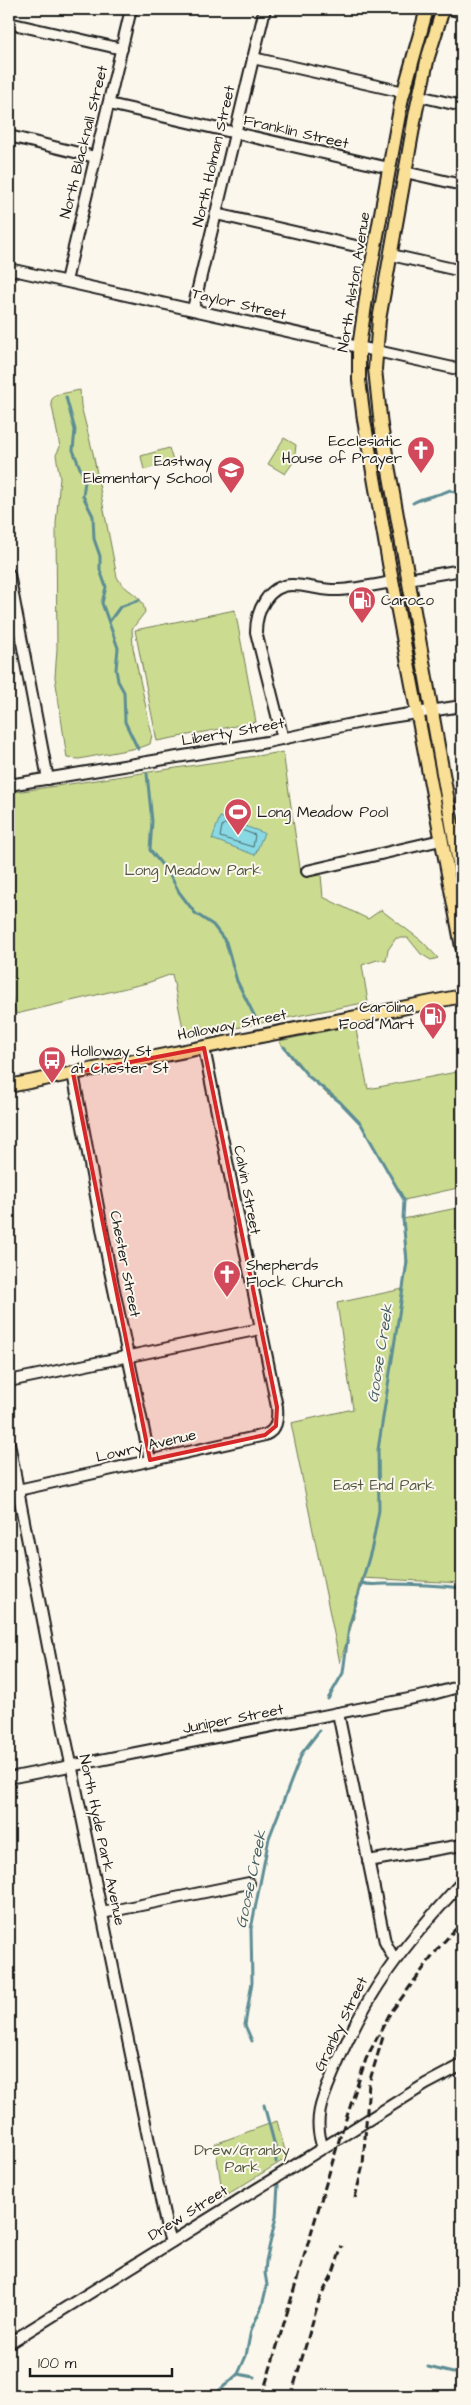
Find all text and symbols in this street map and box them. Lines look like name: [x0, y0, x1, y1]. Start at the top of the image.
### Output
street label: North Blacknall Street: [55, 63, 113, 221]
street label: North Holman Street: [188, 83, 240, 229]
street label: Franklin Street: [241, 110, 351, 154]
street label: North Alston Avenue: [333, 210, 375, 354]
street label: Taylor Street: [189, 283, 288, 326]
place label: Ecclesiatic House of Prayer: [282, 431, 403, 470]
church icon: Ecclesiatic House of Prayer: [406, 435, 436, 474]
place label: Eastway Elementary School: [83, 451, 212, 490]
school or university icon: Eastway Elementary School: [216, 455, 246, 494]
fuel station icon: Caroco: [347, 585, 377, 624]
place label: Caroco: [381, 590, 434, 611]
street label: Liberty Street: [180, 713, 286, 752]
sports icon: Long Meadow Pool: [223, 797, 253, 836]
place label: Long Meadow Pool: [257, 802, 388, 824]
park label: Long Meadow Park: [124, 860, 262, 882]
place label: Carolina Food Mart: [339, 997, 414, 1035]
fuel station icon: Carolina Food Mart: [418, 1001, 448, 1040]
street label: Holloway Street: [176, 1004, 289, 1047]
place label: Holloway St at Chester St: [71, 1041, 169, 1079]
bus stop icon: Holloway St at Chester St: [37, 1045, 67, 1084]
street label: Calvin Street: [228, 1144, 266, 1236]
street label: Chester Street: [104, 1209, 146, 1319]
place label: Shepherds Flock Church: [246, 1255, 343, 1293]
church icon: Shepherds Flock Church: [212, 1259, 242, 1298]
water label: Goose Creek: [361, 1301, 399, 1404]
street label: Lowry Avenue: [94, 1424, 198, 1469]
park label: East End Park: [334, 1475, 434, 1496]
street label: Juniper Street: [181, 1699, 285, 1739]
street label: North Hyde Park Avenue: [73, 1753, 130, 1928]
water label: Goose Creek: [230, 1827, 272, 1930]
street label: Granby Street: [309, 1973, 374, 2075]
park label: Drew/Granby Park: [194, 2140, 290, 2178]
street label: Drew Street: [144, 2180, 232, 2246]
scale bar: [30, 2345, 172, 2377]
text: 100 m: [38, 2353, 77, 2374]

